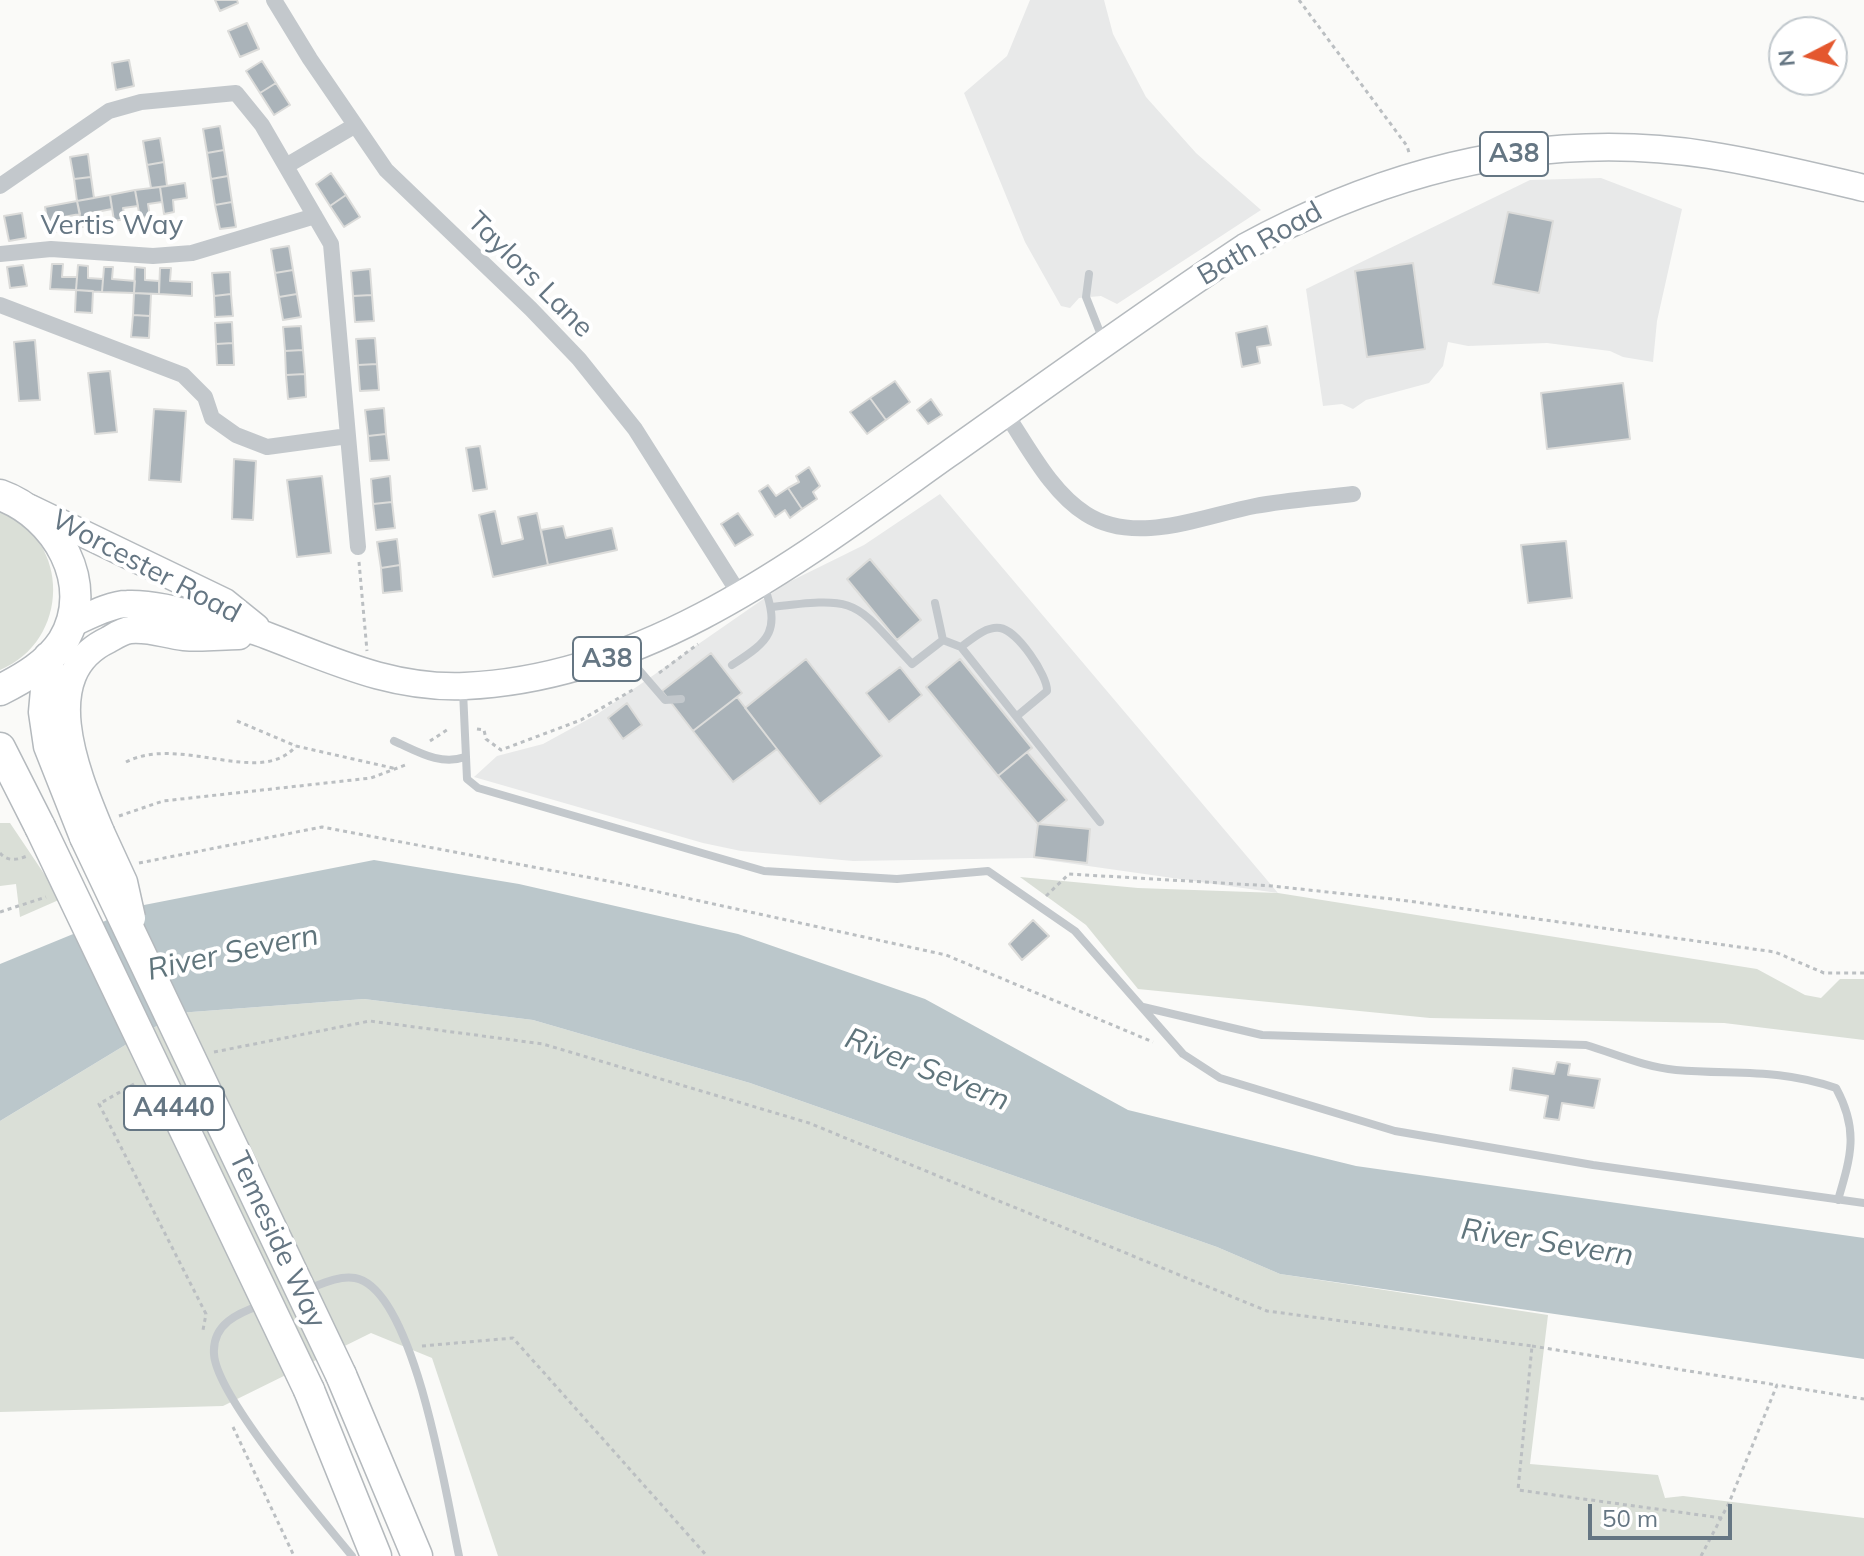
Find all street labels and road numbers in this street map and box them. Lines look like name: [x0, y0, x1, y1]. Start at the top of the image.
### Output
road number: A38: [1480, 132, 1548, 176]
street label: Bath Road: [1192, 195, 1328, 293]
street label: Taylors Lane: [460, 205, 600, 345]
street label: Vertis Way: [41, 209, 183, 243]
street label: Worcester Road: [46, 503, 246, 631]
road number: A38: [573, 637, 641, 681]
road number: A4440: [124, 1086, 224, 1130]
street label: Temeside Way: [221, 1146, 333, 1334]

